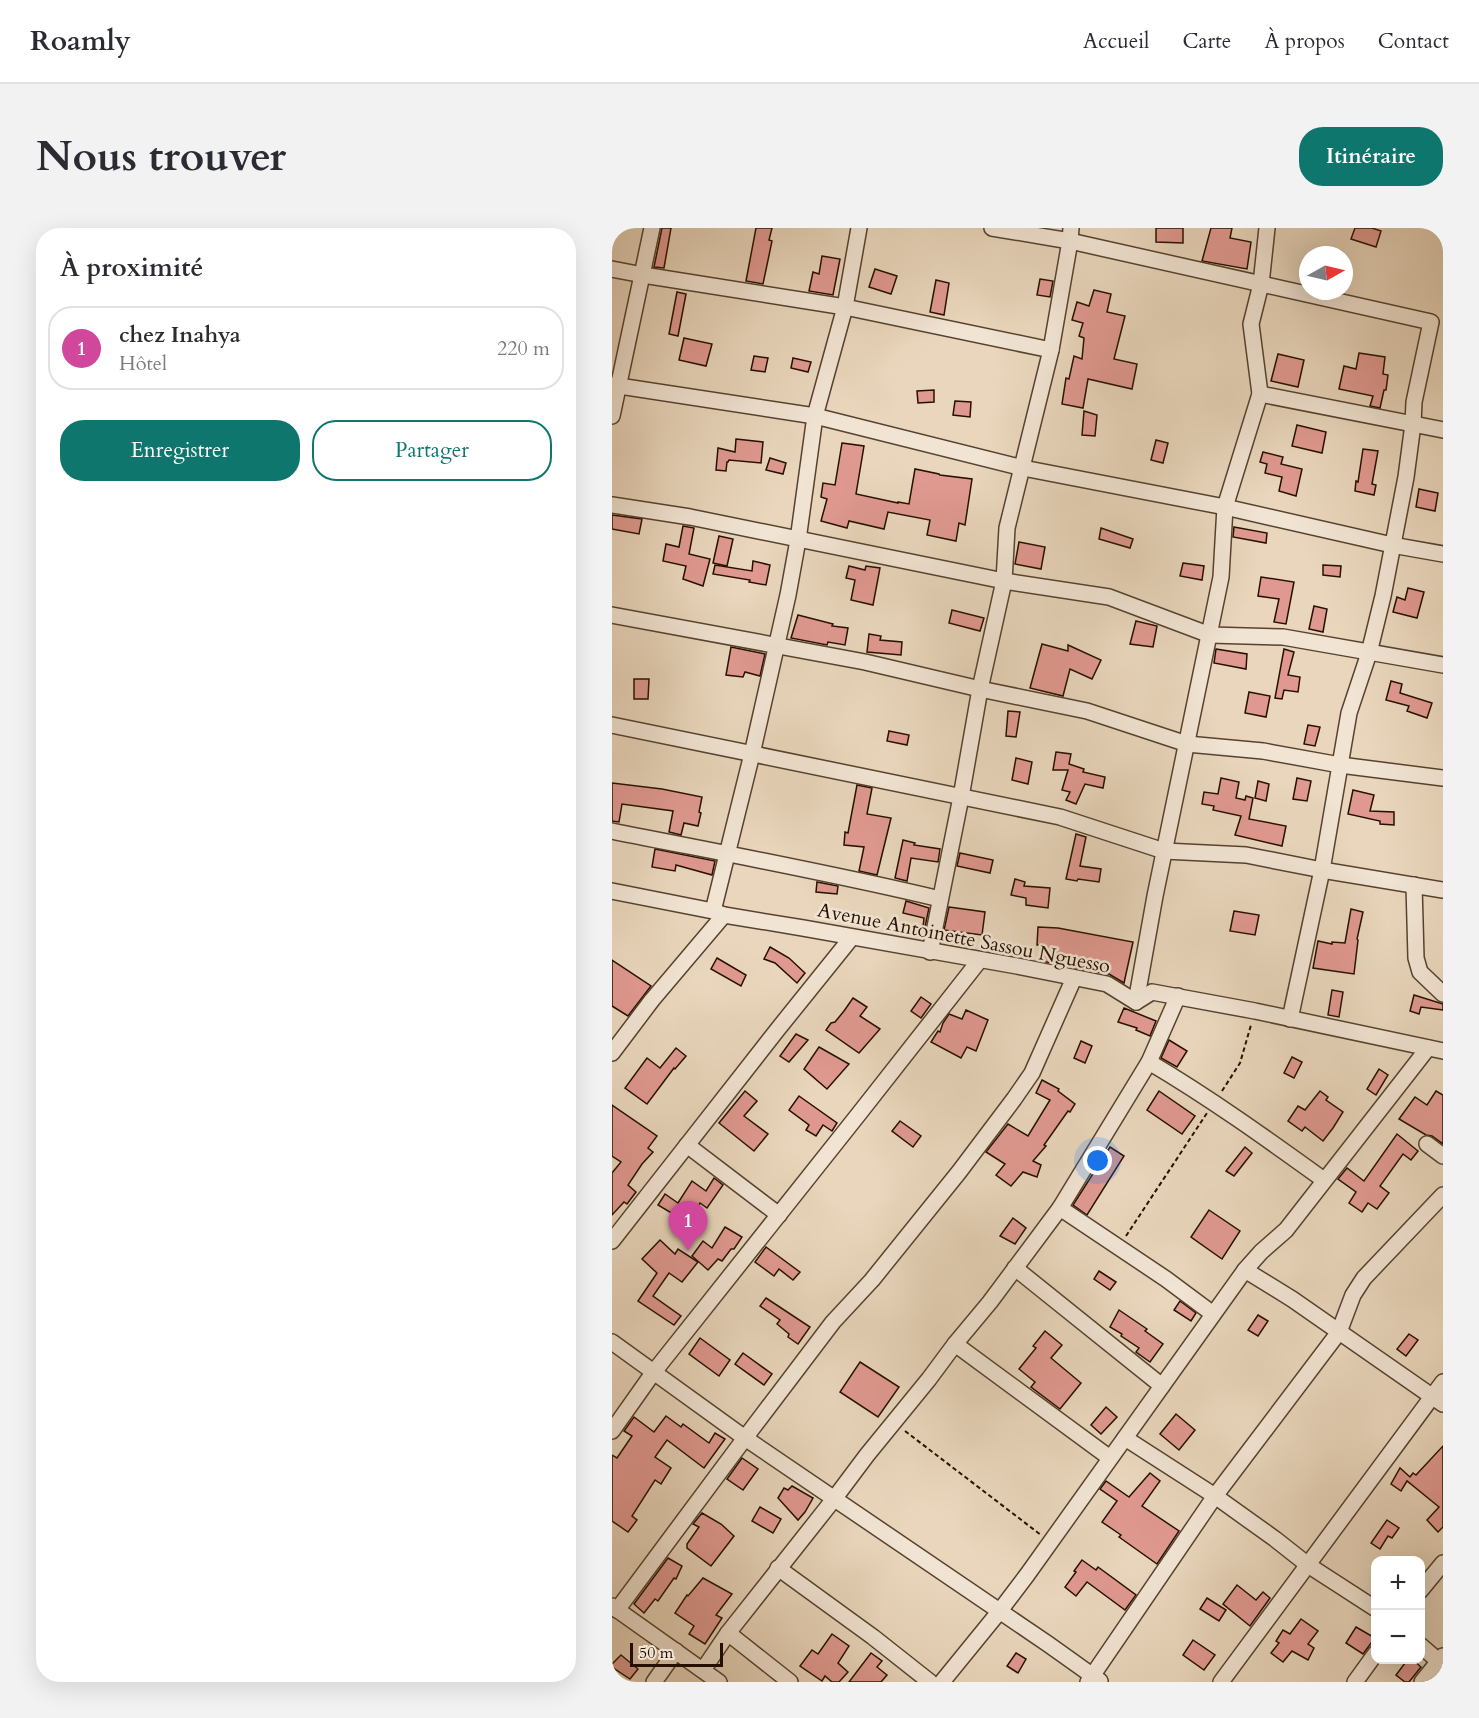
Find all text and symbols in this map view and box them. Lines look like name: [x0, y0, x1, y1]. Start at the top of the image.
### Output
text: Roamly: [30, 22, 131, 60]
text: Accueil: [1083, 27, 1149, 56]
text: Carte: [1182, 27, 1231, 56]
text: À propos: [1264, 27, 1345, 56]
text: Contact: [1378, 27, 1449, 56]
button: Itinéraire: [1299, 127, 1443, 186]
text: Nous trouver: [36, 128, 286, 185]
north arrow: [1299, 246, 1353, 300]
text: À proximité: [60, 250, 203, 285]
text: chez Inahya: [119, 320, 241, 350]
text: 1: [76, 335, 87, 362]
text: 220 m: [497, 335, 550, 362]
text: Hôtel: [119, 350, 167, 377]
button: Enregistrer: [60, 420, 300, 481]
button: Partager: [312, 420, 552, 481]
street label: Avenue Antoinette Sassou Nguesso: [815, 896, 1113, 980]
your location: [1083, 1146, 1112, 1175]
pin: 1: [668, 1202, 708, 1251]
map controls: [1371, 1556, 1425, 1664]
button: +: [1371, 1556, 1425, 1610]
button: −: [1371, 1610, 1425, 1664]
scale bar: [630, 1640, 723, 1668]
text: 50 m: [639, 1642, 673, 1664]

